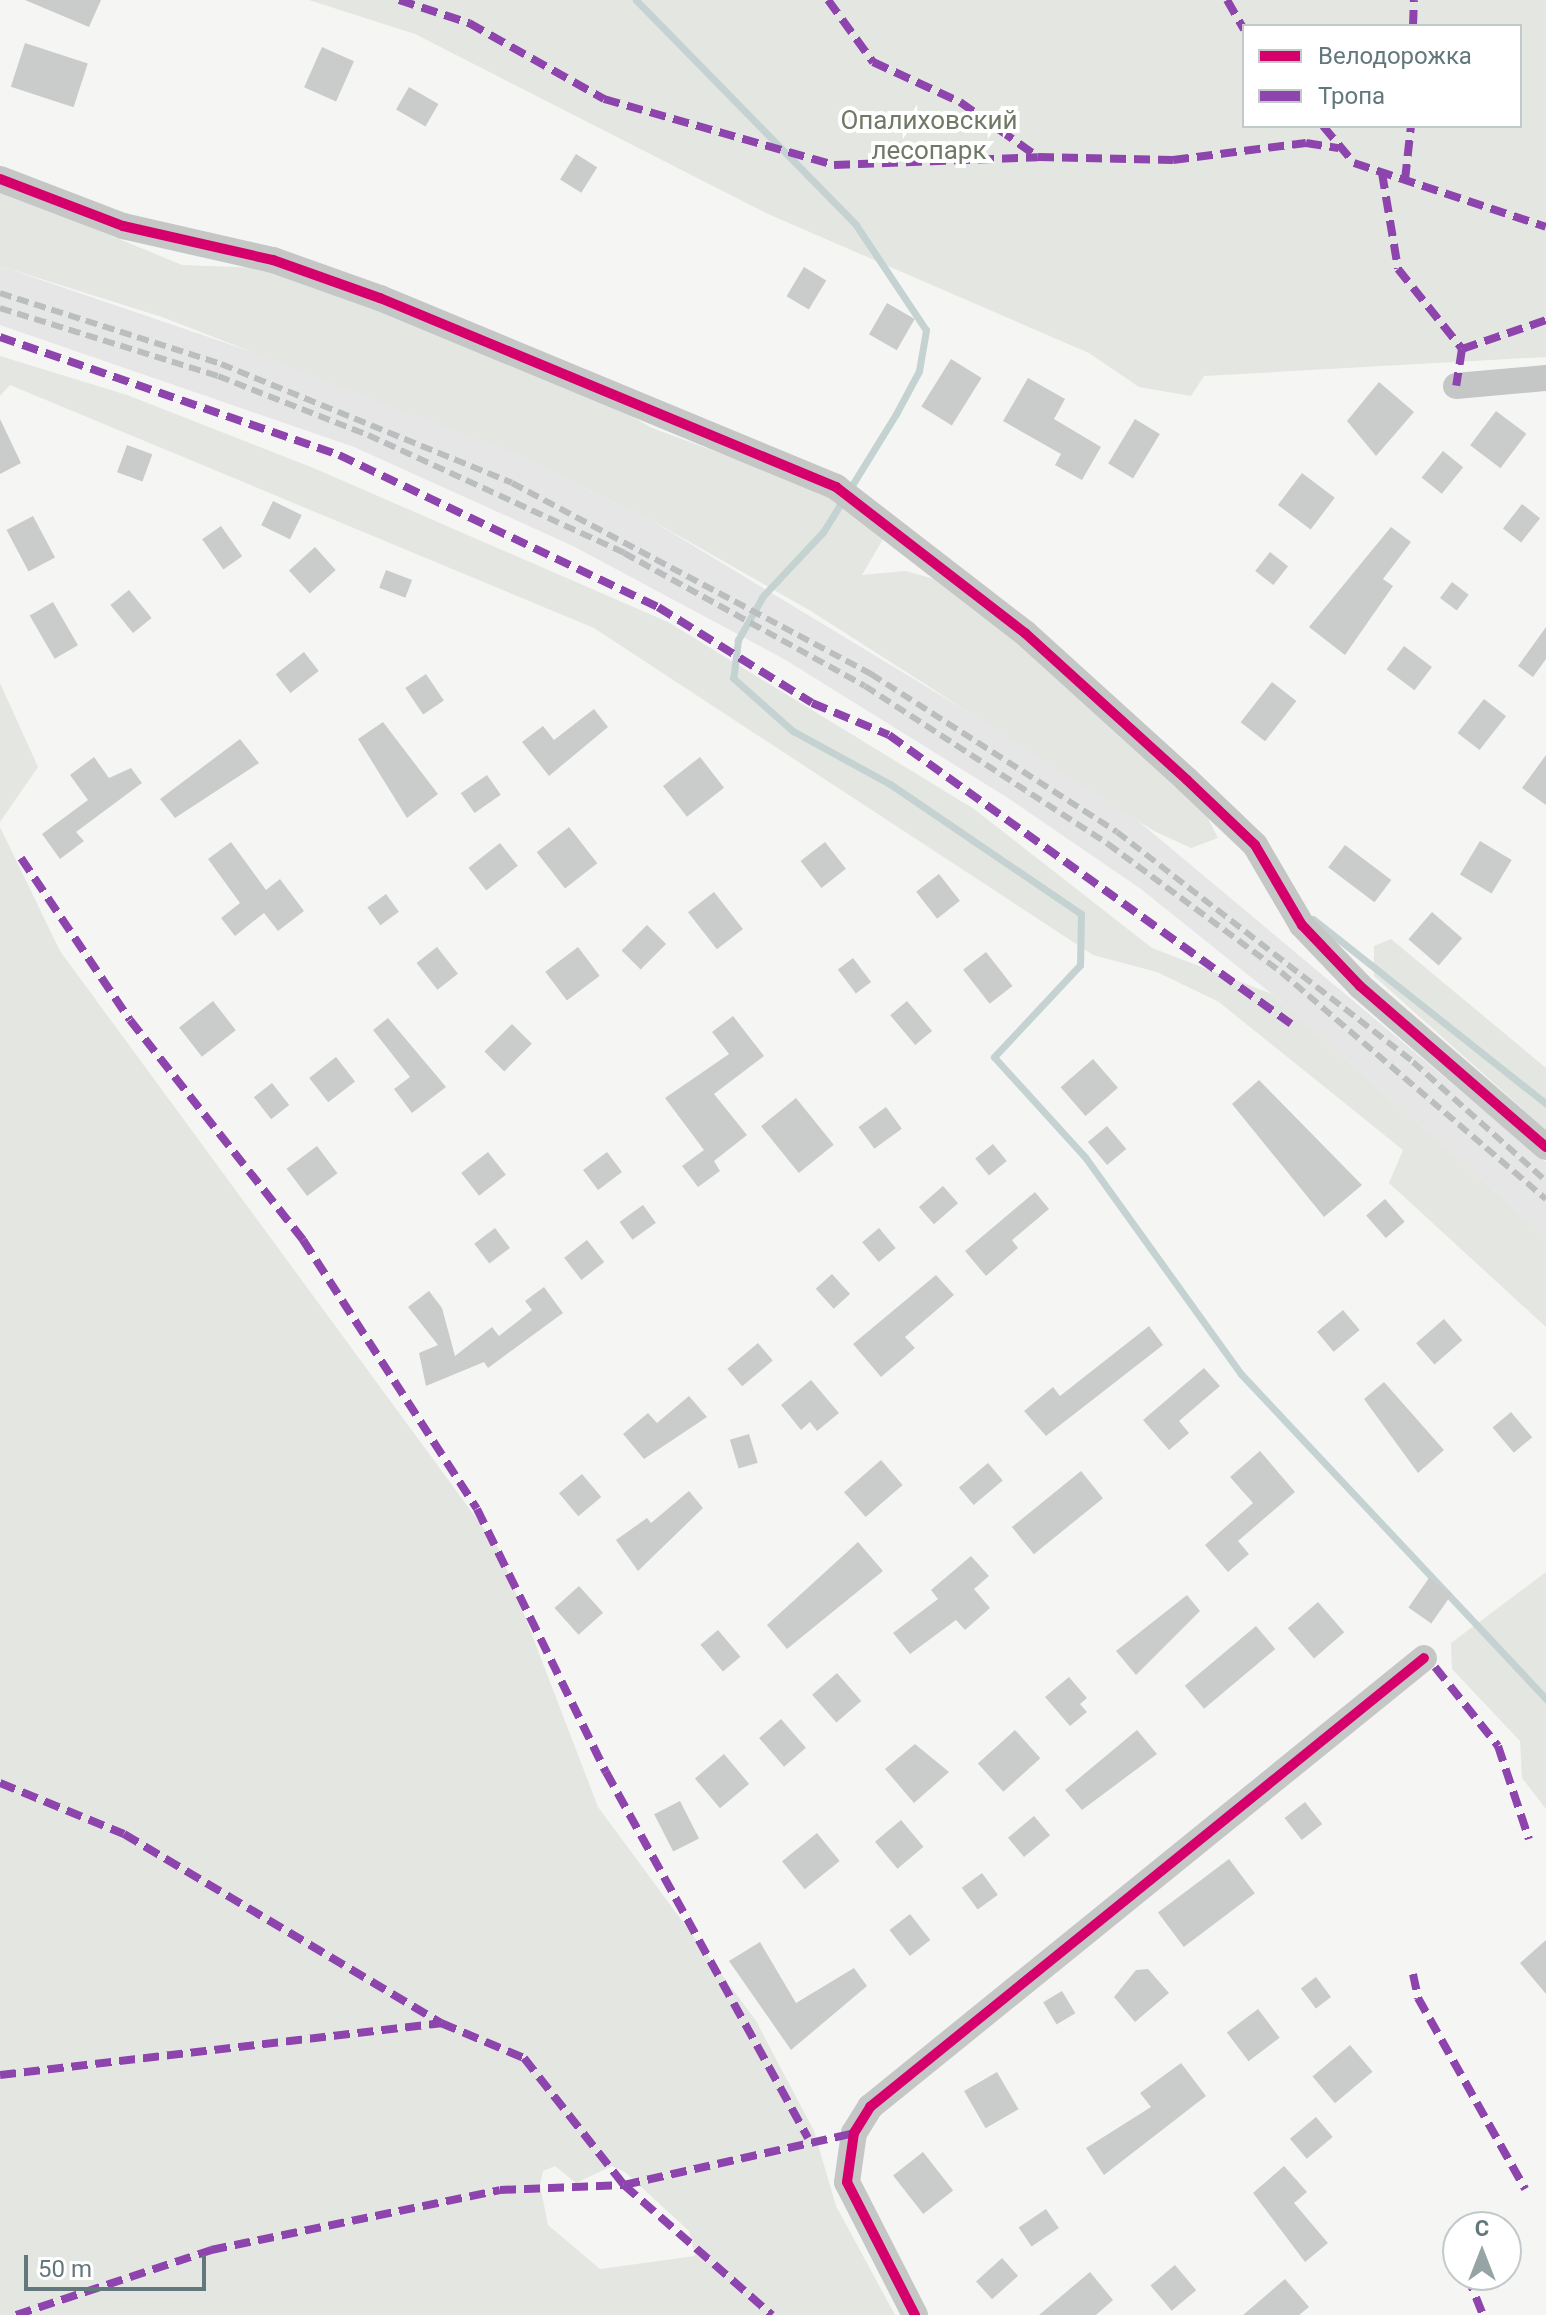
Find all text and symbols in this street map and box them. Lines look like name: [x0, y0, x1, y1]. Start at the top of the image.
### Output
legend: [1242, 24, 1522, 128]
text: Велодорожка: [1318, 42, 1472, 70]
text: Тропа: [1318, 82, 1385, 110]
park label: Опалиховский лесопарк: [840, 105, 1018, 166]
north arrow: [1442, 2211, 1522, 2291]
text: С: [1475, 2216, 1489, 2241]
scale bar: [28, 2239, 210, 2289]
text: 50 m: [38, 2255, 92, 2283]

